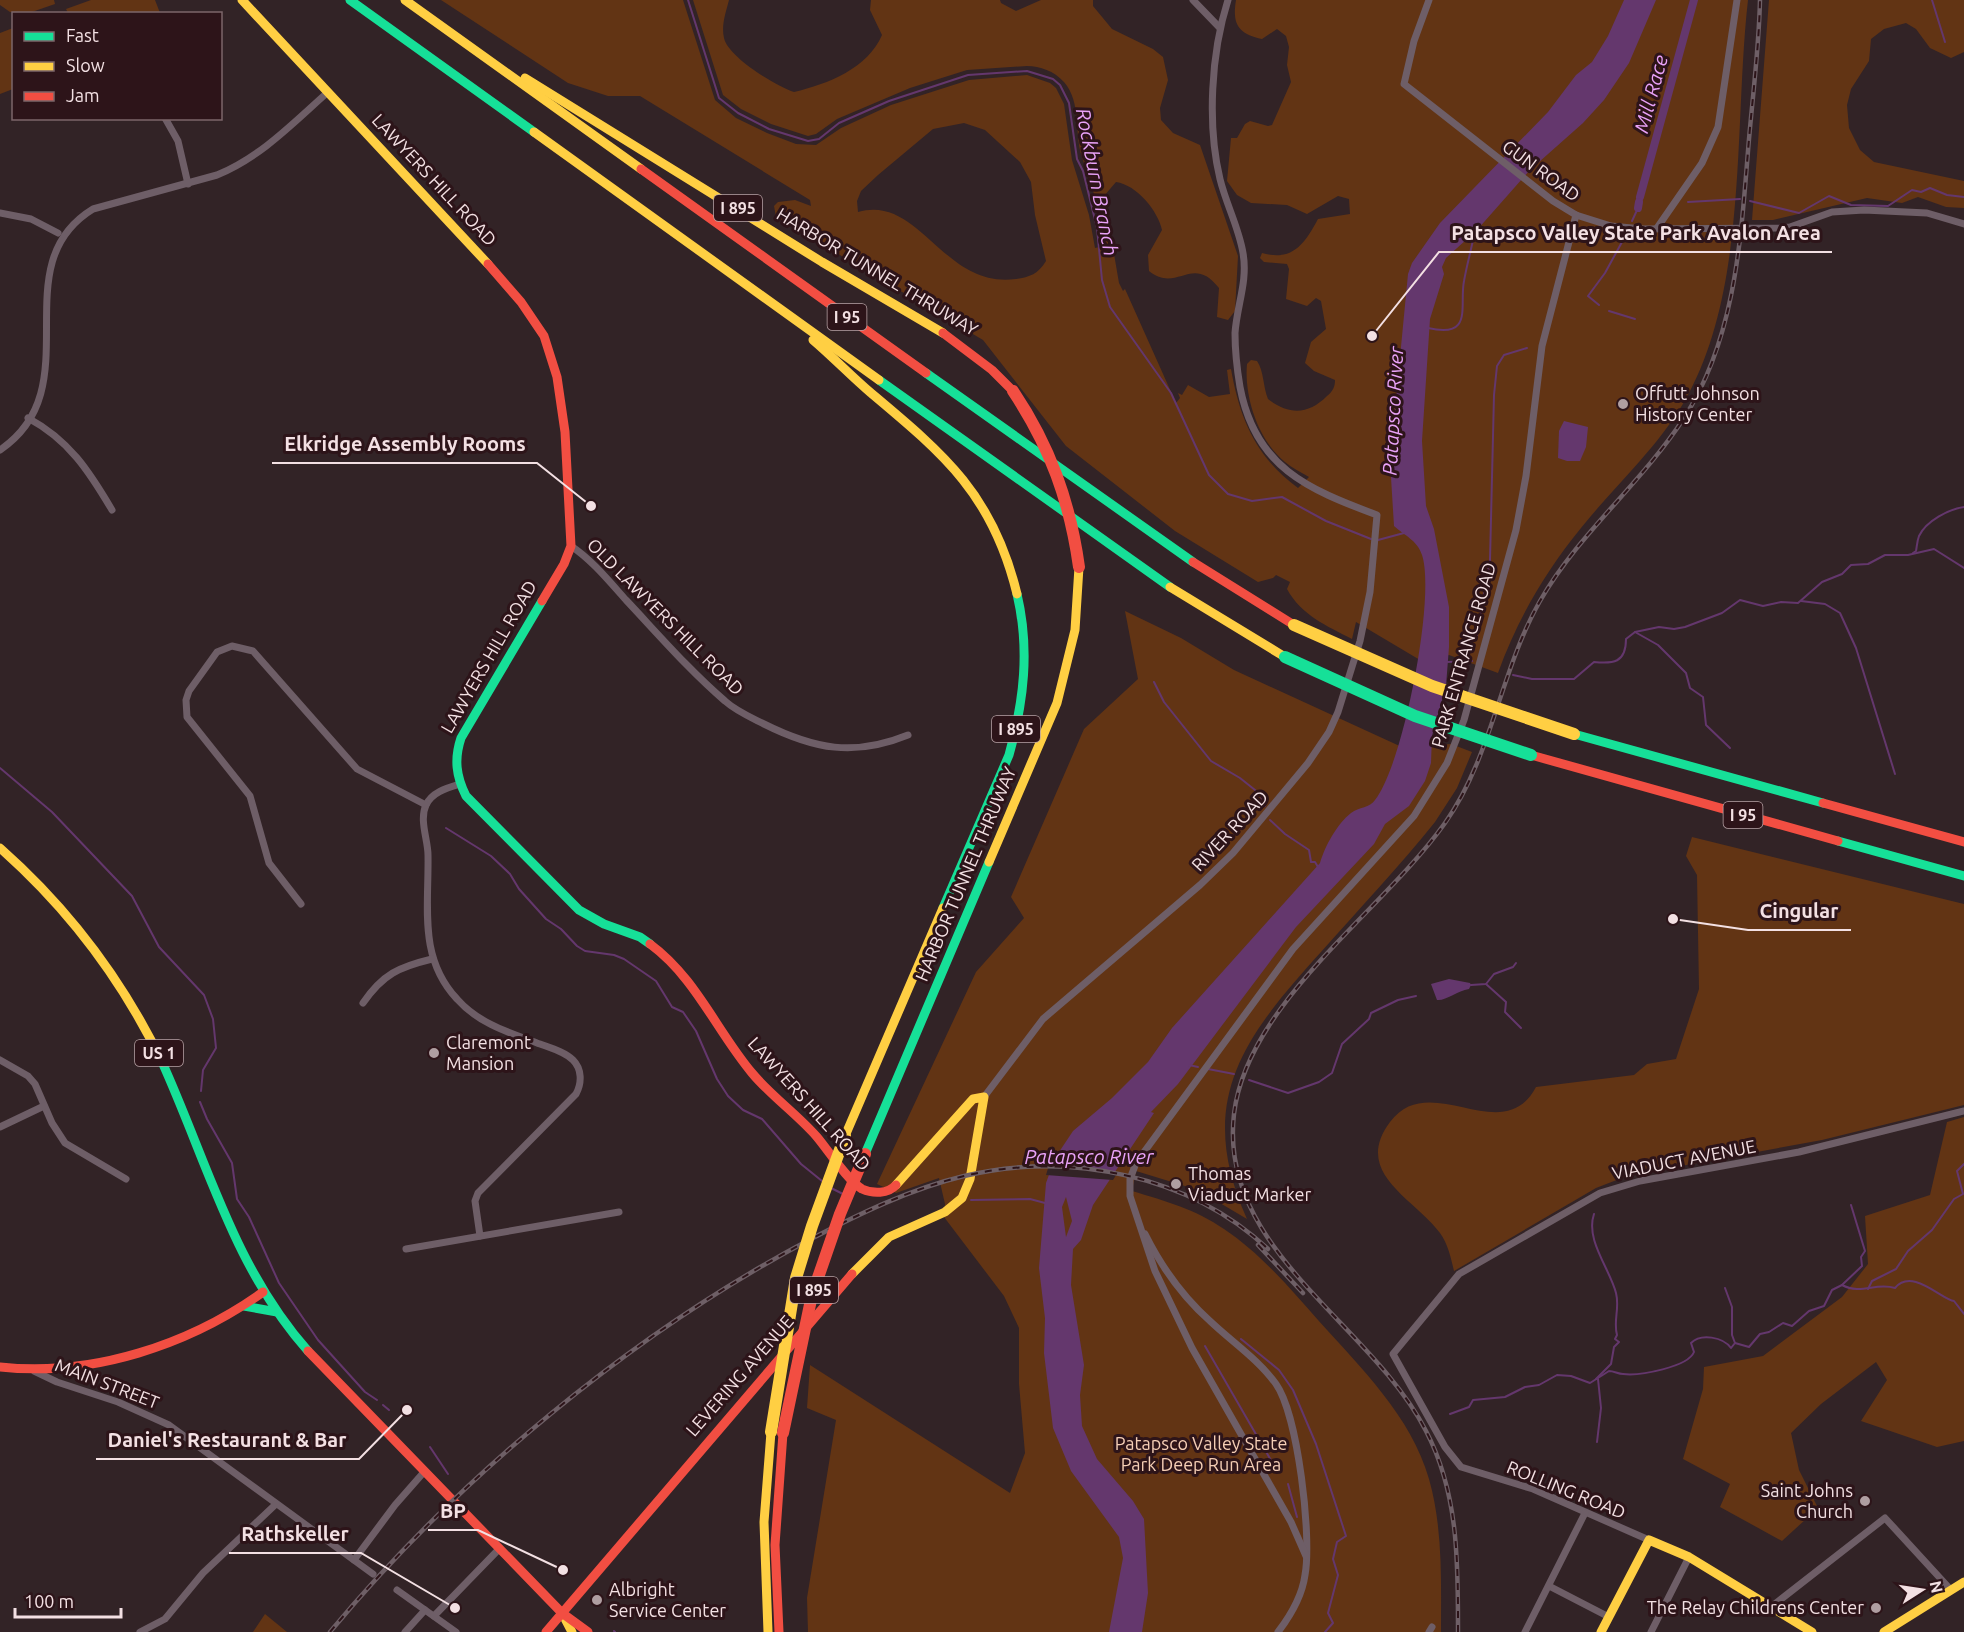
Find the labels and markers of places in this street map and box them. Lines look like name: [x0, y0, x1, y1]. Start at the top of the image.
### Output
callout: Patapsco Valley State Park Avalon Area: [1439, 214, 1832, 252]
place label: Offutt Johnson History Center: [1635, 383, 1760, 424]
marker: Offutt Johnson History Center: [1616, 397, 1630, 411]
callout: Elkridge Assembly Rooms: [272, 425, 537, 463]
callout: Cingular: [1748, 892, 1851, 930]
place label: Claremont Mansion: [446, 1032, 531, 1073]
marker: Claremont Mansion: [427, 1046, 441, 1060]
place label: Thomas Viaduct Marker: [1188, 1163, 1311, 1204]
marker: Thomas Viaduct Marker: [1169, 1177, 1183, 1191]
callout: Daniel's Restaurant & Bar: [96, 1421, 359, 1459]
place label: Saint Johns Church: [1761, 1480, 1853, 1521]
callout: BP: [428, 1492, 478, 1530]
marker: Saint Johns Church: [1858, 1494, 1872, 1508]
callout: Rathskeller: [229, 1515, 361, 1553]
place label: Albright Service Center: [609, 1579, 726, 1620]
marker: Albright Service Center: [590, 1593, 604, 1607]
place label: The Relay Childrens Center: [1647, 1597, 1864, 1617]
marker: The Relay Childrens Center: [1869, 1601, 1883, 1615]

